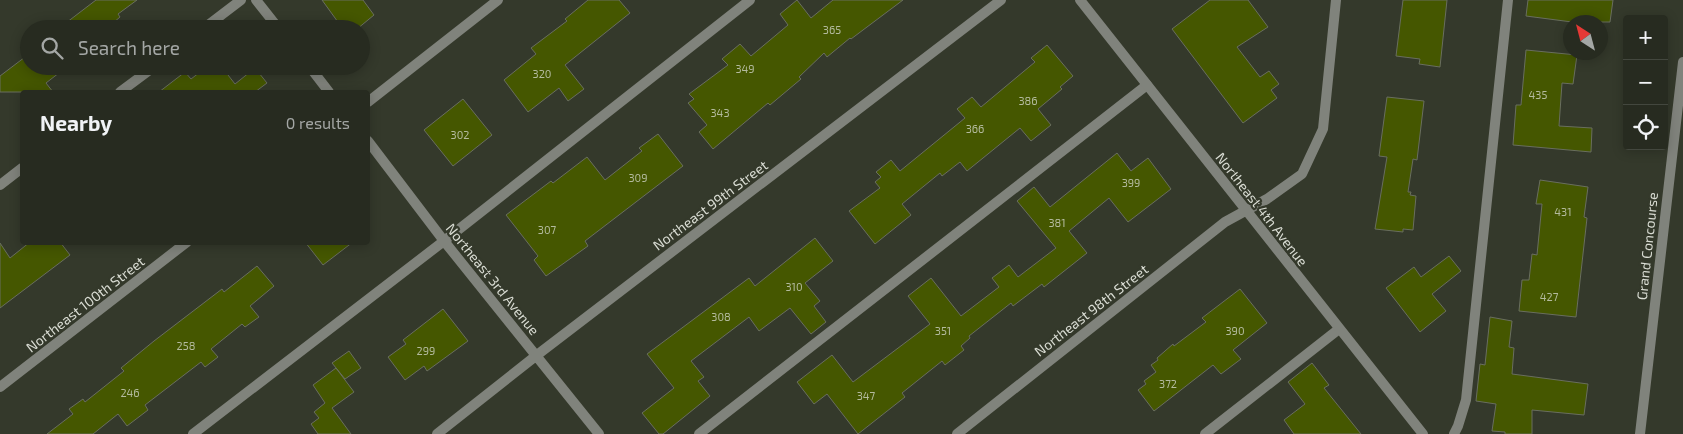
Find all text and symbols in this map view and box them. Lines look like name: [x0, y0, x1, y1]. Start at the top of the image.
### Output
north arrow: [1563, 15, 1608, 60]
map controls: [1623, 15, 1668, 150]
button: +: [1623, 15, 1668, 60]
search box: [20, 20, 370, 75]
house number: 365: [823, 23, 841, 36]
icon: search: [38, 34, 66, 62]
text: Search here: [78, 36, 180, 59]
button: −: [1623, 60, 1668, 105]
house number: 349: [735, 62, 755, 75]
house number: 320: [533, 67, 551, 80]
house number: 435: [1529, 88, 1547, 101]
house number: 386: [1018, 94, 1038, 107]
button: locate: [1623, 105, 1668, 150]
house number: 343: [711, 106, 730, 119]
text: Nearby: [40, 110, 112, 135]
text: 0 results: [286, 113, 350, 132]
house number: 366: [966, 122, 984, 135]
house number: 302: [451, 128, 469, 141]
street label: Northeast 4th Avenue: [1212, 149, 1312, 269]
street label: Northeast 99th Street: [649, 156, 771, 254]
house number: 309: [628, 171, 648, 184]
house number: 399: [1122, 176, 1140, 189]
street label: Grand Concourse: [1633, 191, 1661, 301]
house number: 431: [1554, 205, 1572, 218]
house number: 381: [1048, 216, 1066, 229]
street label: Northeast 3rd Avenue: [443, 220, 543, 338]
house number: 307: [538, 223, 557, 236]
street label: Northeast 100th Street: [22, 252, 148, 356]
street label: Northeast 98th Street: [1031, 260, 1151, 360]
house number: 310: [785, 280, 803, 293]
house number: 427: [1540, 290, 1559, 303]
house number: 308: [711, 310, 731, 323]
house number: 351: [935, 324, 951, 337]
house number: 390: [1225, 324, 1245, 337]
house number: 258: [177, 339, 195, 352]
house number: 299: [417, 344, 435, 357]
house number: 372: [1159, 377, 1177, 390]
house number: 246: [120, 386, 140, 399]
house number: 347: [857, 389, 876, 402]

